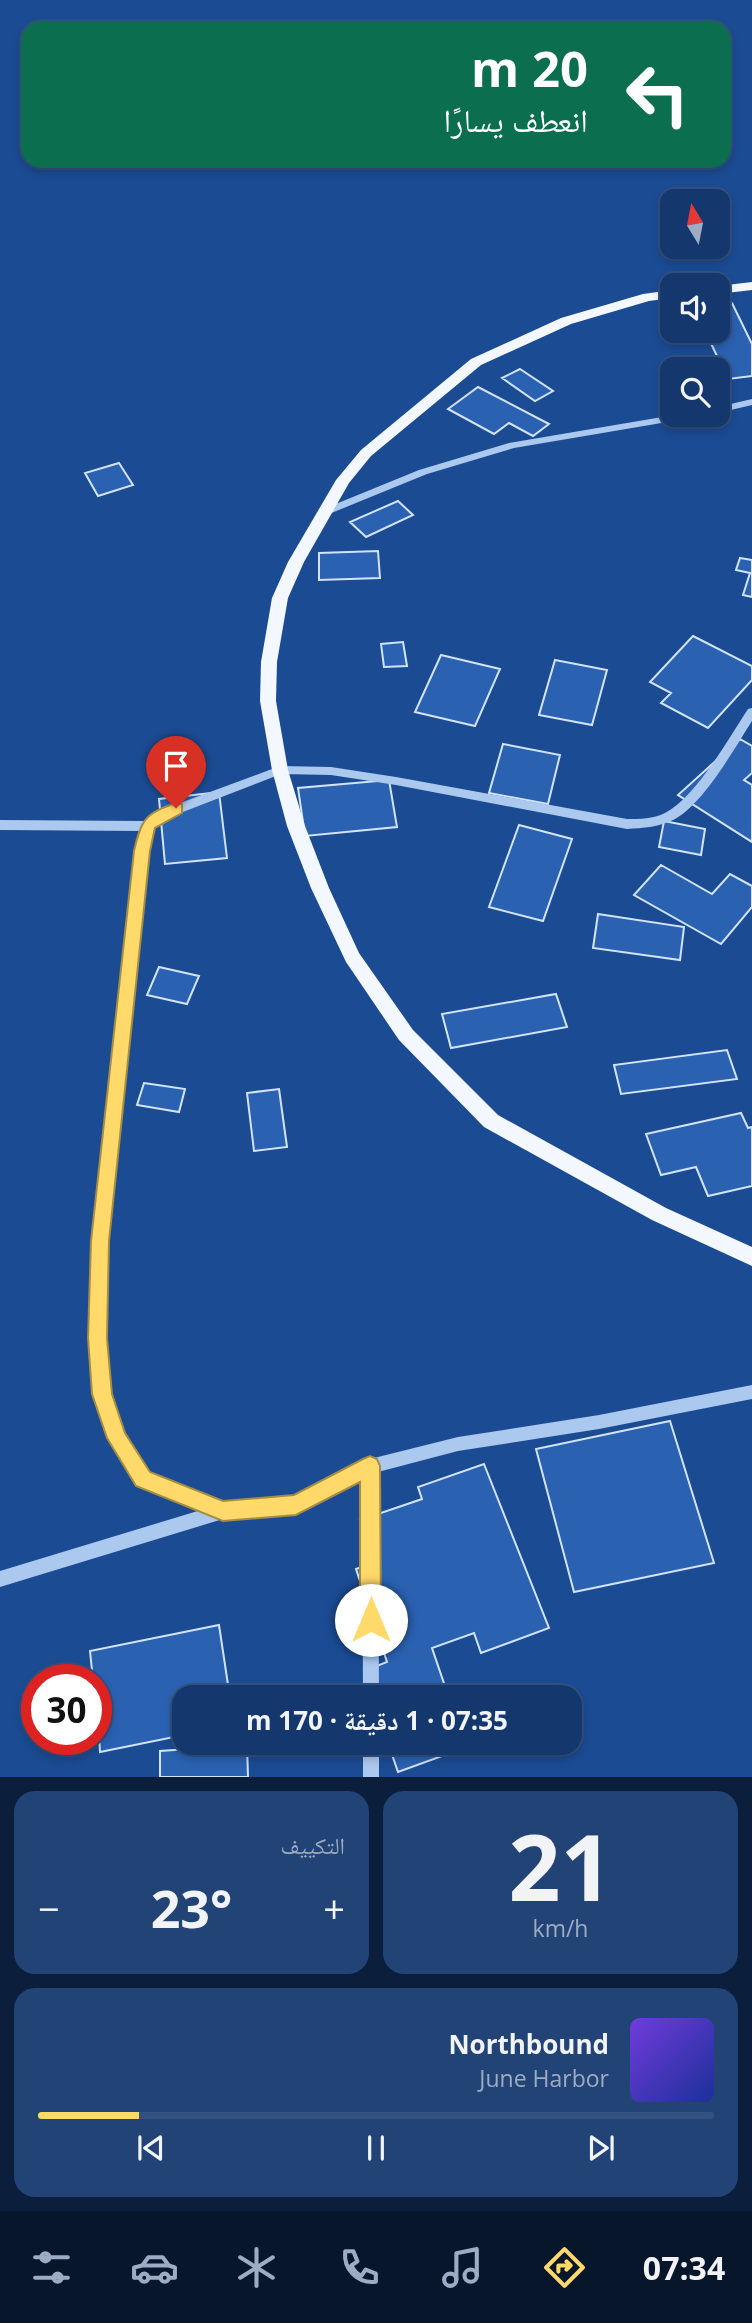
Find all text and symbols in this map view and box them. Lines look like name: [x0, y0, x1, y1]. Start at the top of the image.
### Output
text: 20 m: [471, 35, 588, 101]
icon: left: [612, 49, 703, 140]
text: انعطف يسارًا: [443, 98, 588, 141]
north arrow: [660, 189, 730, 259]
map controls: [660, 189, 730, 427]
button: sound: [660, 273, 730, 343]
button: search: [660, 357, 730, 427]
pin: [146, 736, 206, 808]
icon: arrive: [157, 747, 195, 785]
position arrow: [334, 1583, 408, 1657]
speed limit sign: 30: [21, 1664, 112, 1755]
text: 07:35 · 1 دقيقة · 170 m: [246, 1702, 508, 1738]
text: 21: [508, 1804, 613, 1928]
text: التكييف: [280, 1829, 345, 1861]
text: 23°: [151, 1872, 232, 1943]
text: −: [38, 1882, 60, 1934]
text: +: [323, 1882, 345, 1934]
text: km/h: [533, 1912, 588, 1944]
text: Northbound: [448, 2026, 609, 2062]
text: June Harbor: [479, 2062, 609, 2094]
icon: previous: [132, 2129, 170, 2167]
icon: pause: [357, 2129, 395, 2167]
icon: next: [582, 2129, 620, 2167]
icon: filters: [27, 2243, 76, 2292]
icon: car: [130, 2243, 179, 2292]
icon: climate: [232, 2243, 281, 2292]
icon: phone: [335, 2243, 384, 2292]
icon: music: [438, 2243, 487, 2292]
icon: directions: [540, 2243, 589, 2292]
text: 07:34: [643, 2246, 725, 2289]

